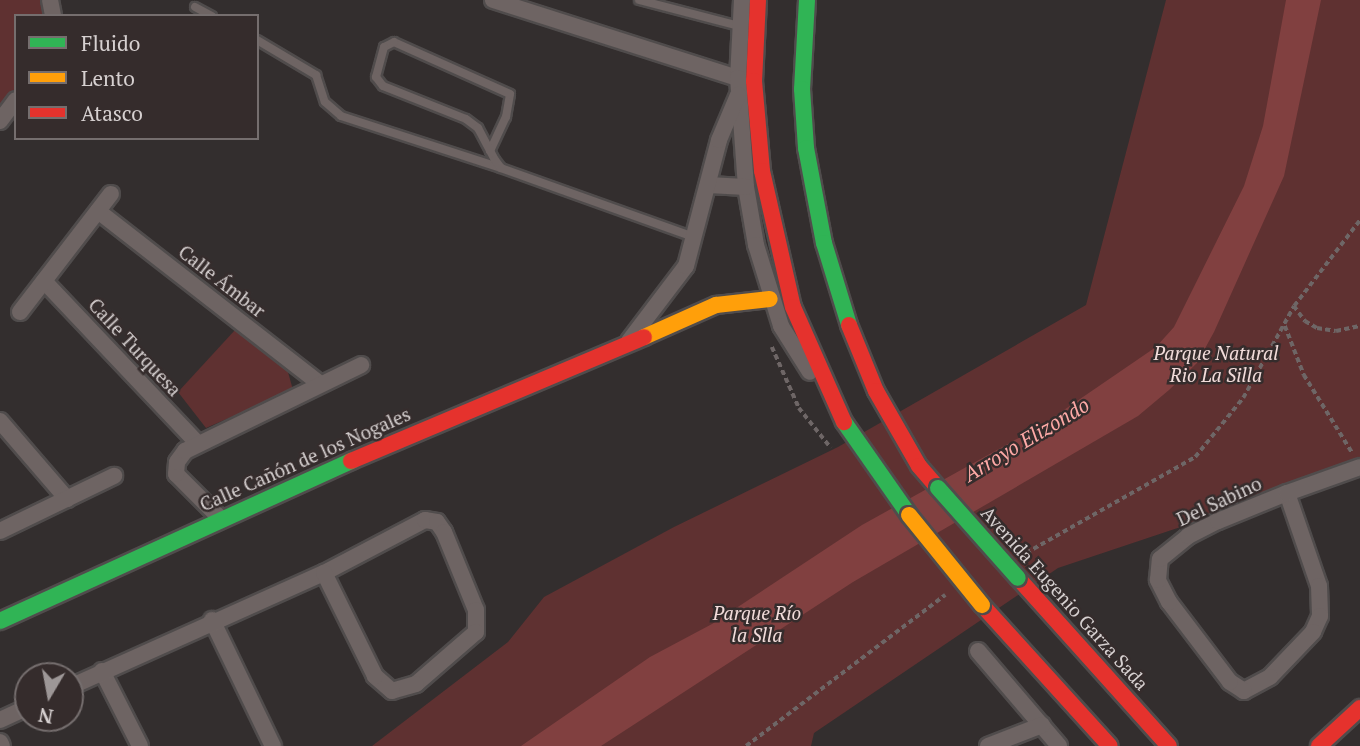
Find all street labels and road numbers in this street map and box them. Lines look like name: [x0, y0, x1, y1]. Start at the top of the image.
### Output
street label: Calle Ámbar: [174, 240, 270, 322]
street label: Calle Turquesa: [84, 293, 186, 401]
street label: Calle Cañón de los Nogales: [196, 402, 414, 516]
street label: Del Sabino: [1173, 471, 1265, 531]
street label: Avenida Eugenio Garza Sada: [976, 501, 1154, 695]

